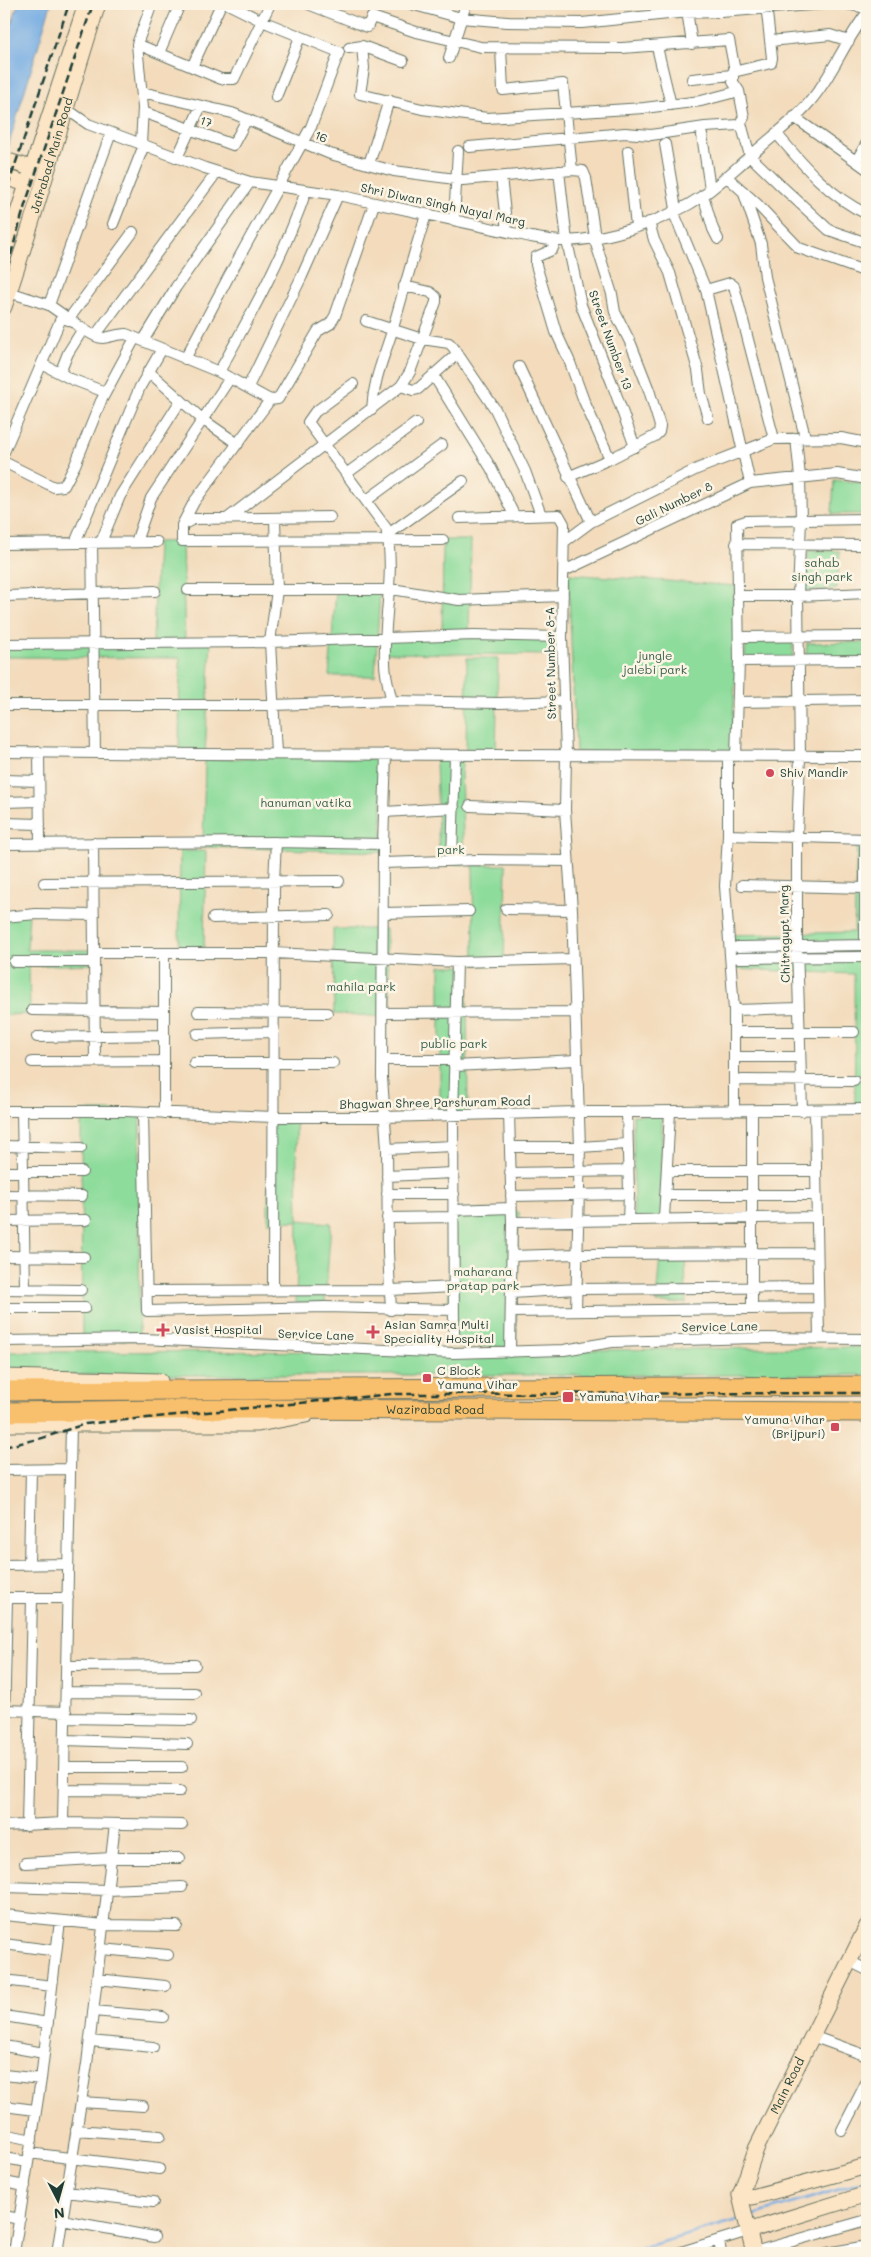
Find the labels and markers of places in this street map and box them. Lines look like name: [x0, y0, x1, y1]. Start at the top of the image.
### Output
place label: Shiv Mandir: [780, 764, 848, 780]
marker: Shiv Mandir: [764, 767, 776, 779]
place label: Asian Samra Multi Speciality Hospital: [384, 1316, 494, 1346]
place label: Vasist Hospital: [174, 1321, 262, 1337]
marker: Vasist Hospital: [156, 1323, 170, 1337]
marker: Asian Samra Multi Speciality Hospital: [366, 1325, 380, 1339]
place label: C Block Yamuna Vihar: [437, 1362, 518, 1392]
marker: C Block Yamuna Vihar: [421, 1372, 433, 1384]
place label: Yamuna Vihar: [579, 1388, 660, 1404]
marker: Yamuna Vihar: [561, 1390, 575, 1404]
place label: Yamuna Vihar (Brijpuri): [744, 1411, 825, 1441]
marker: Yamuna Vihar (Brijpuri): [829, 1421, 841, 1433]

